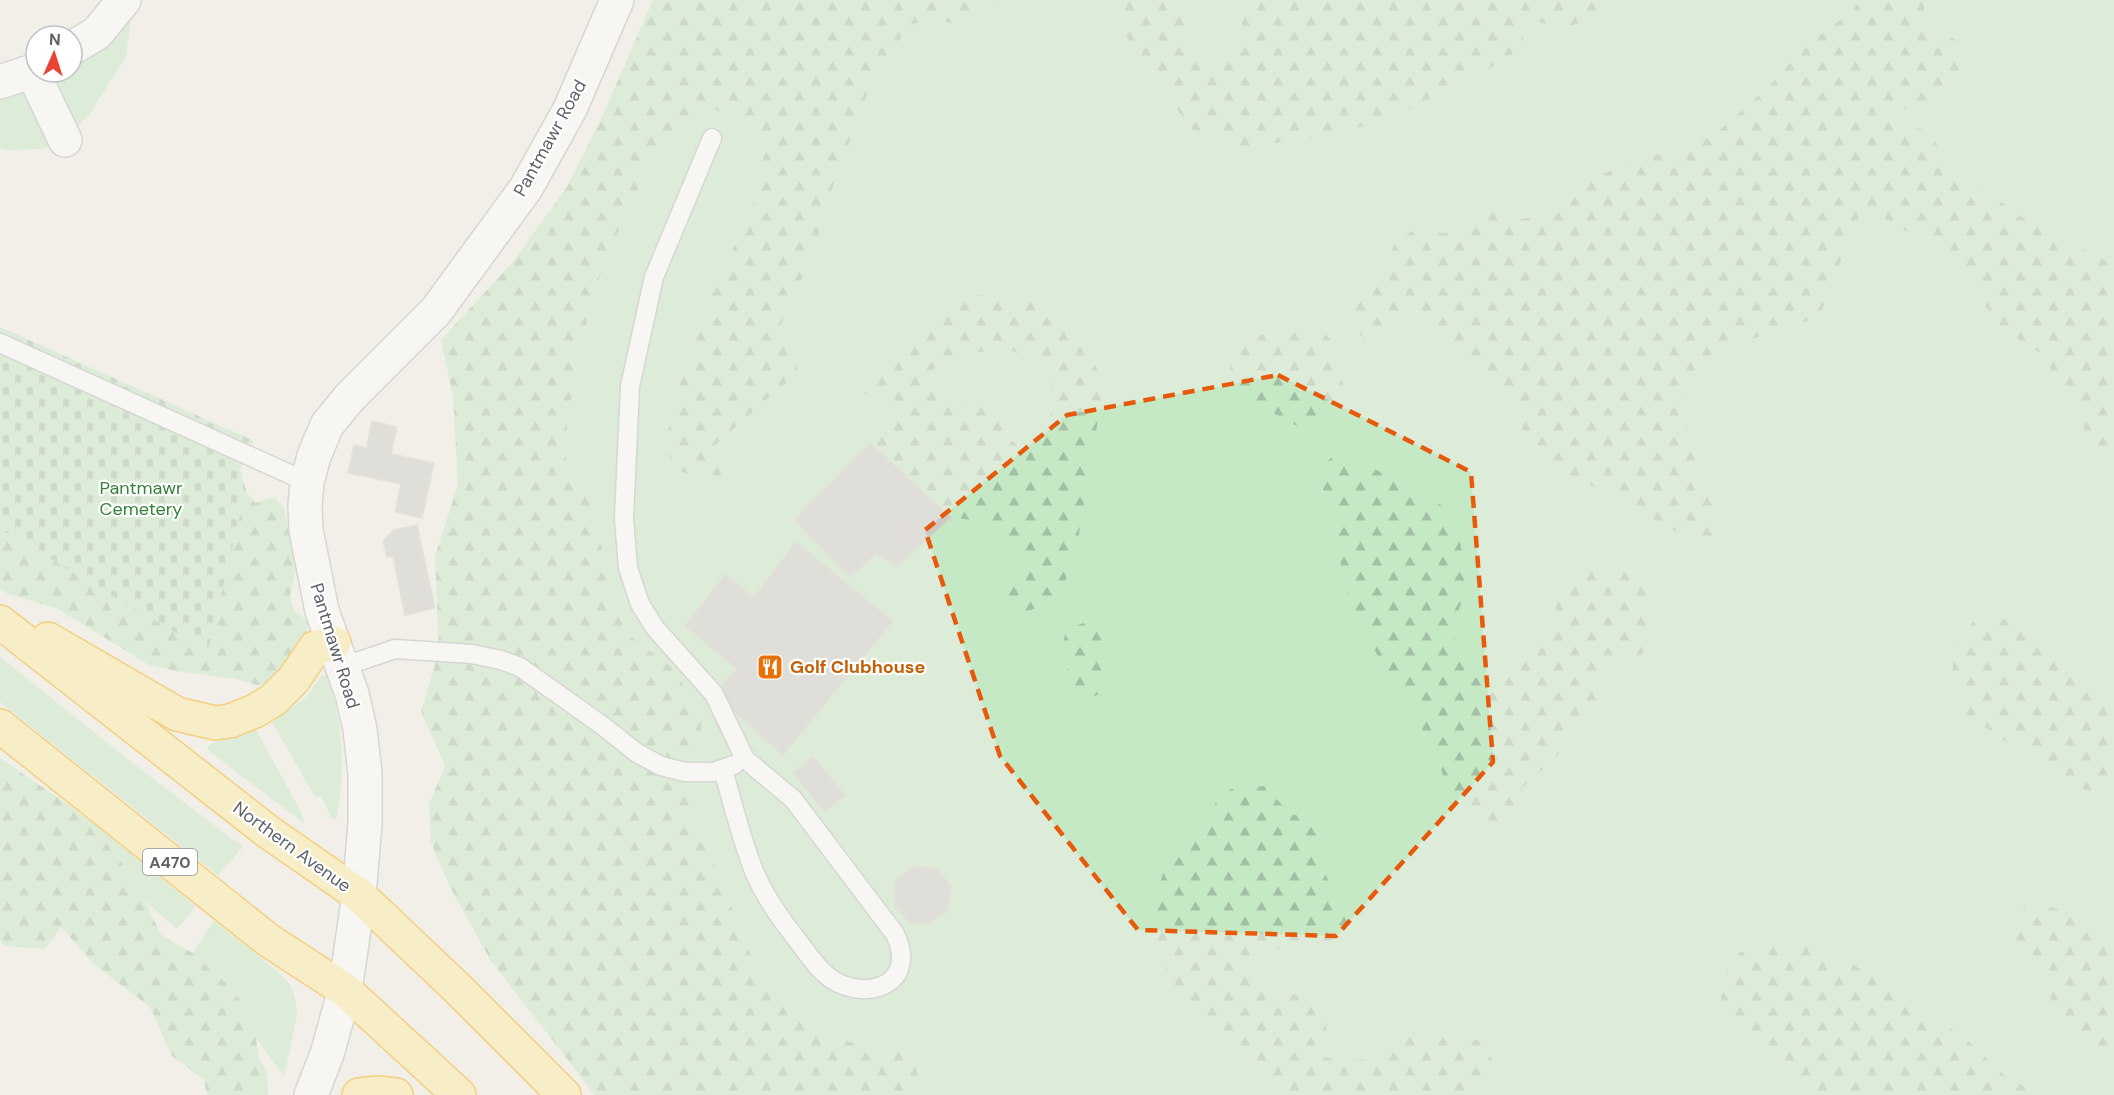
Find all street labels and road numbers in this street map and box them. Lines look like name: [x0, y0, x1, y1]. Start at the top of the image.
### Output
street label: Pantmawr Road: [508, 75, 592, 201]
street label: Pantmawr Road: [305, 580, 365, 712]
street label: Northern Avenue: [228, 796, 356, 898]
road number: A470: [143, 849, 197, 875]

